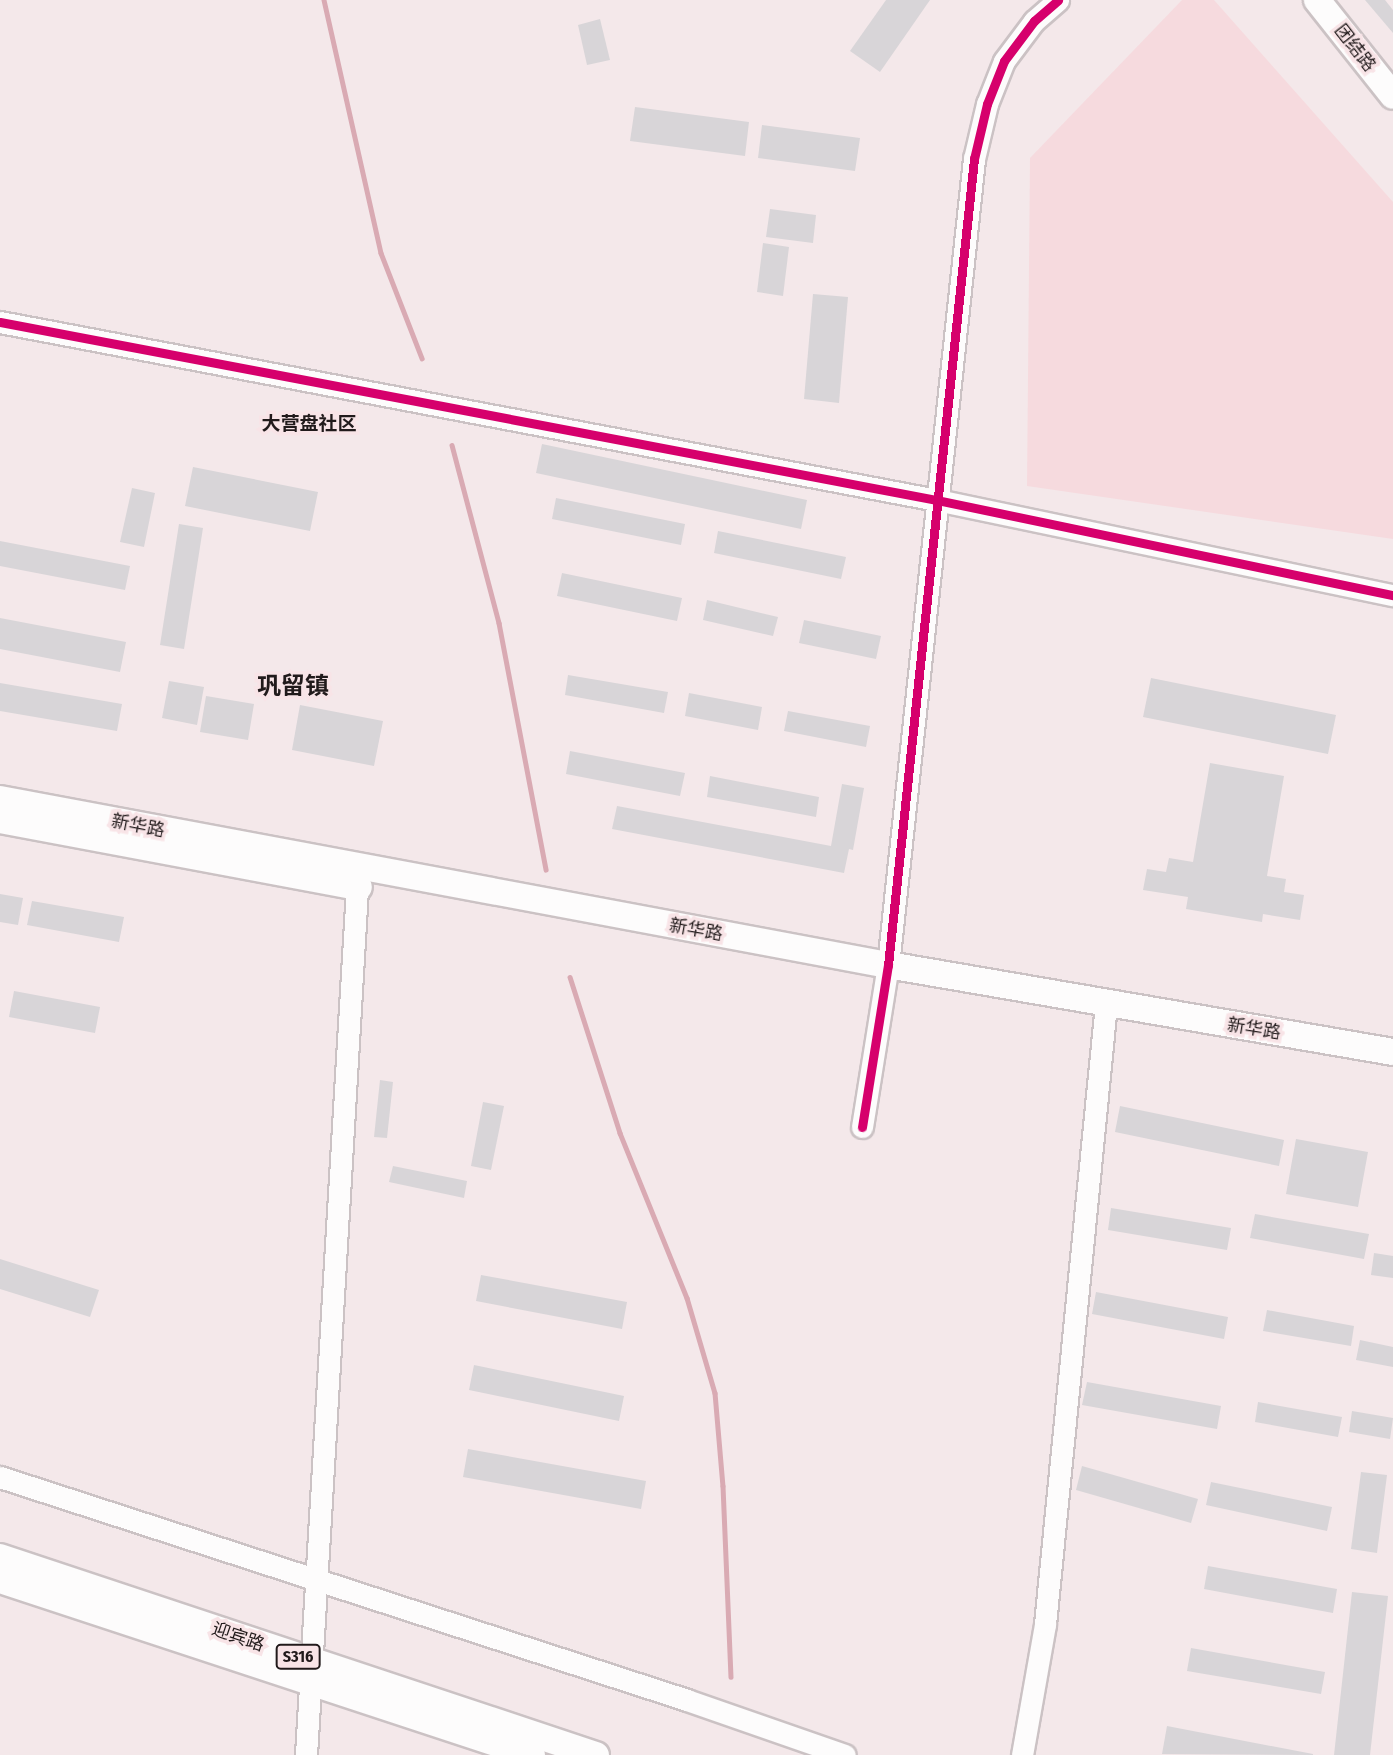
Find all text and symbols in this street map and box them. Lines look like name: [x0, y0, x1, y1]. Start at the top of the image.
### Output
street label: 团结路: [1330, 20, 1380, 76]
district label: 大营盘社区: [262, 413, 356, 435]
district label: 巩留镇: [257, 673, 329, 701]
street label: 新华路: [109, 810, 167, 842]
street label: 新华路: [668, 915, 724, 945]
street label: 新华路: [1226, 1014, 1282, 1044]
street label: 迎宾路: [209, 1618, 267, 1656]
road number: S316: [275, 1644, 321, 1670]

